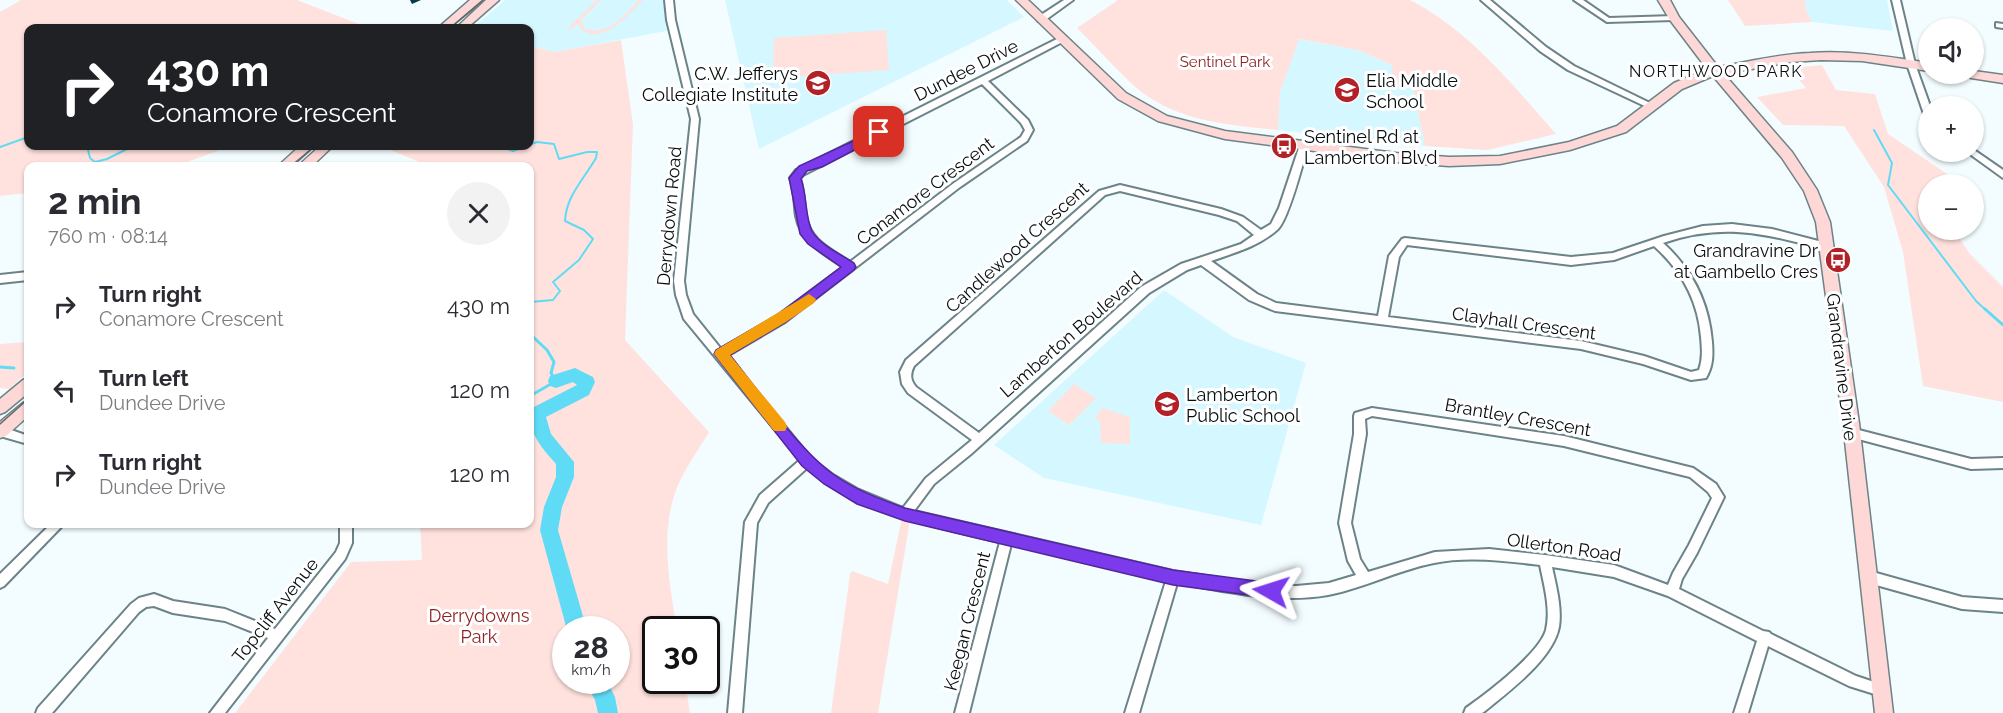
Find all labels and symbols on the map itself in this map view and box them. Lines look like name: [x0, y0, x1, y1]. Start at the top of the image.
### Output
street label: Dundee Drive: [910, 35, 1022, 105]
park label: Sentinel Park: [1180, 53, 1270, 71]
district label: NORTHWOOD PARK: [1629, 62, 1803, 81]
place label: C.W. Jefferys Collegiate Institute: [642, 63, 798, 105]
school or university icon: C.W. Jefferys Collegiate Institute: [803, 68, 833, 98]
place label: Elia Middle School: [1366, 70, 1458, 112]
school or university icon: Elia Middle School: [1332, 75, 1362, 105]
pin: [853, 106, 904, 157]
place label: Sentinel Rd at Lamberton Blvd: [1304, 126, 1438, 168]
bus stop icon: Sentinel Rd at Lamberton Blvd: [1269, 131, 1299, 161]
street label: Conamore Crescent: [852, 133, 998, 249]
street label: Derrydown Road: [652, 145, 686, 287]
street label: Candlewood Crescent: [941, 177, 1093, 317]
place label: Grandravine Dr at Gambello Cres: [1674, 240, 1819, 282]
bus stop icon: Grandravine Dr at Gambello Cres: [1823, 245, 1853, 275]
street label: Lamberton Boulevard: [996, 267, 1146, 401]
street label: Grandravine Drive: [1823, 292, 1862, 442]
street label: Clayhall Crescent: [1451, 303, 1597, 343]
place label: Lamberton Public School: [1186, 384, 1300, 426]
school or university icon: Lamberton Public School: [1152, 389, 1182, 419]
street label: Brantley Crescent: [1443, 394, 1593, 440]
street label: Ollerton Road: [1506, 529, 1622, 565]
street label: Keegan Crescent: [940, 549, 994, 693]
street label: Topcliff Avenue: [228, 553, 323, 666]
position arrow: [1239, 559, 1303, 623]
park label: Derrydowns Park: [429, 605, 530, 647]
speed limit sign: 30: [642, 616, 720, 694]

